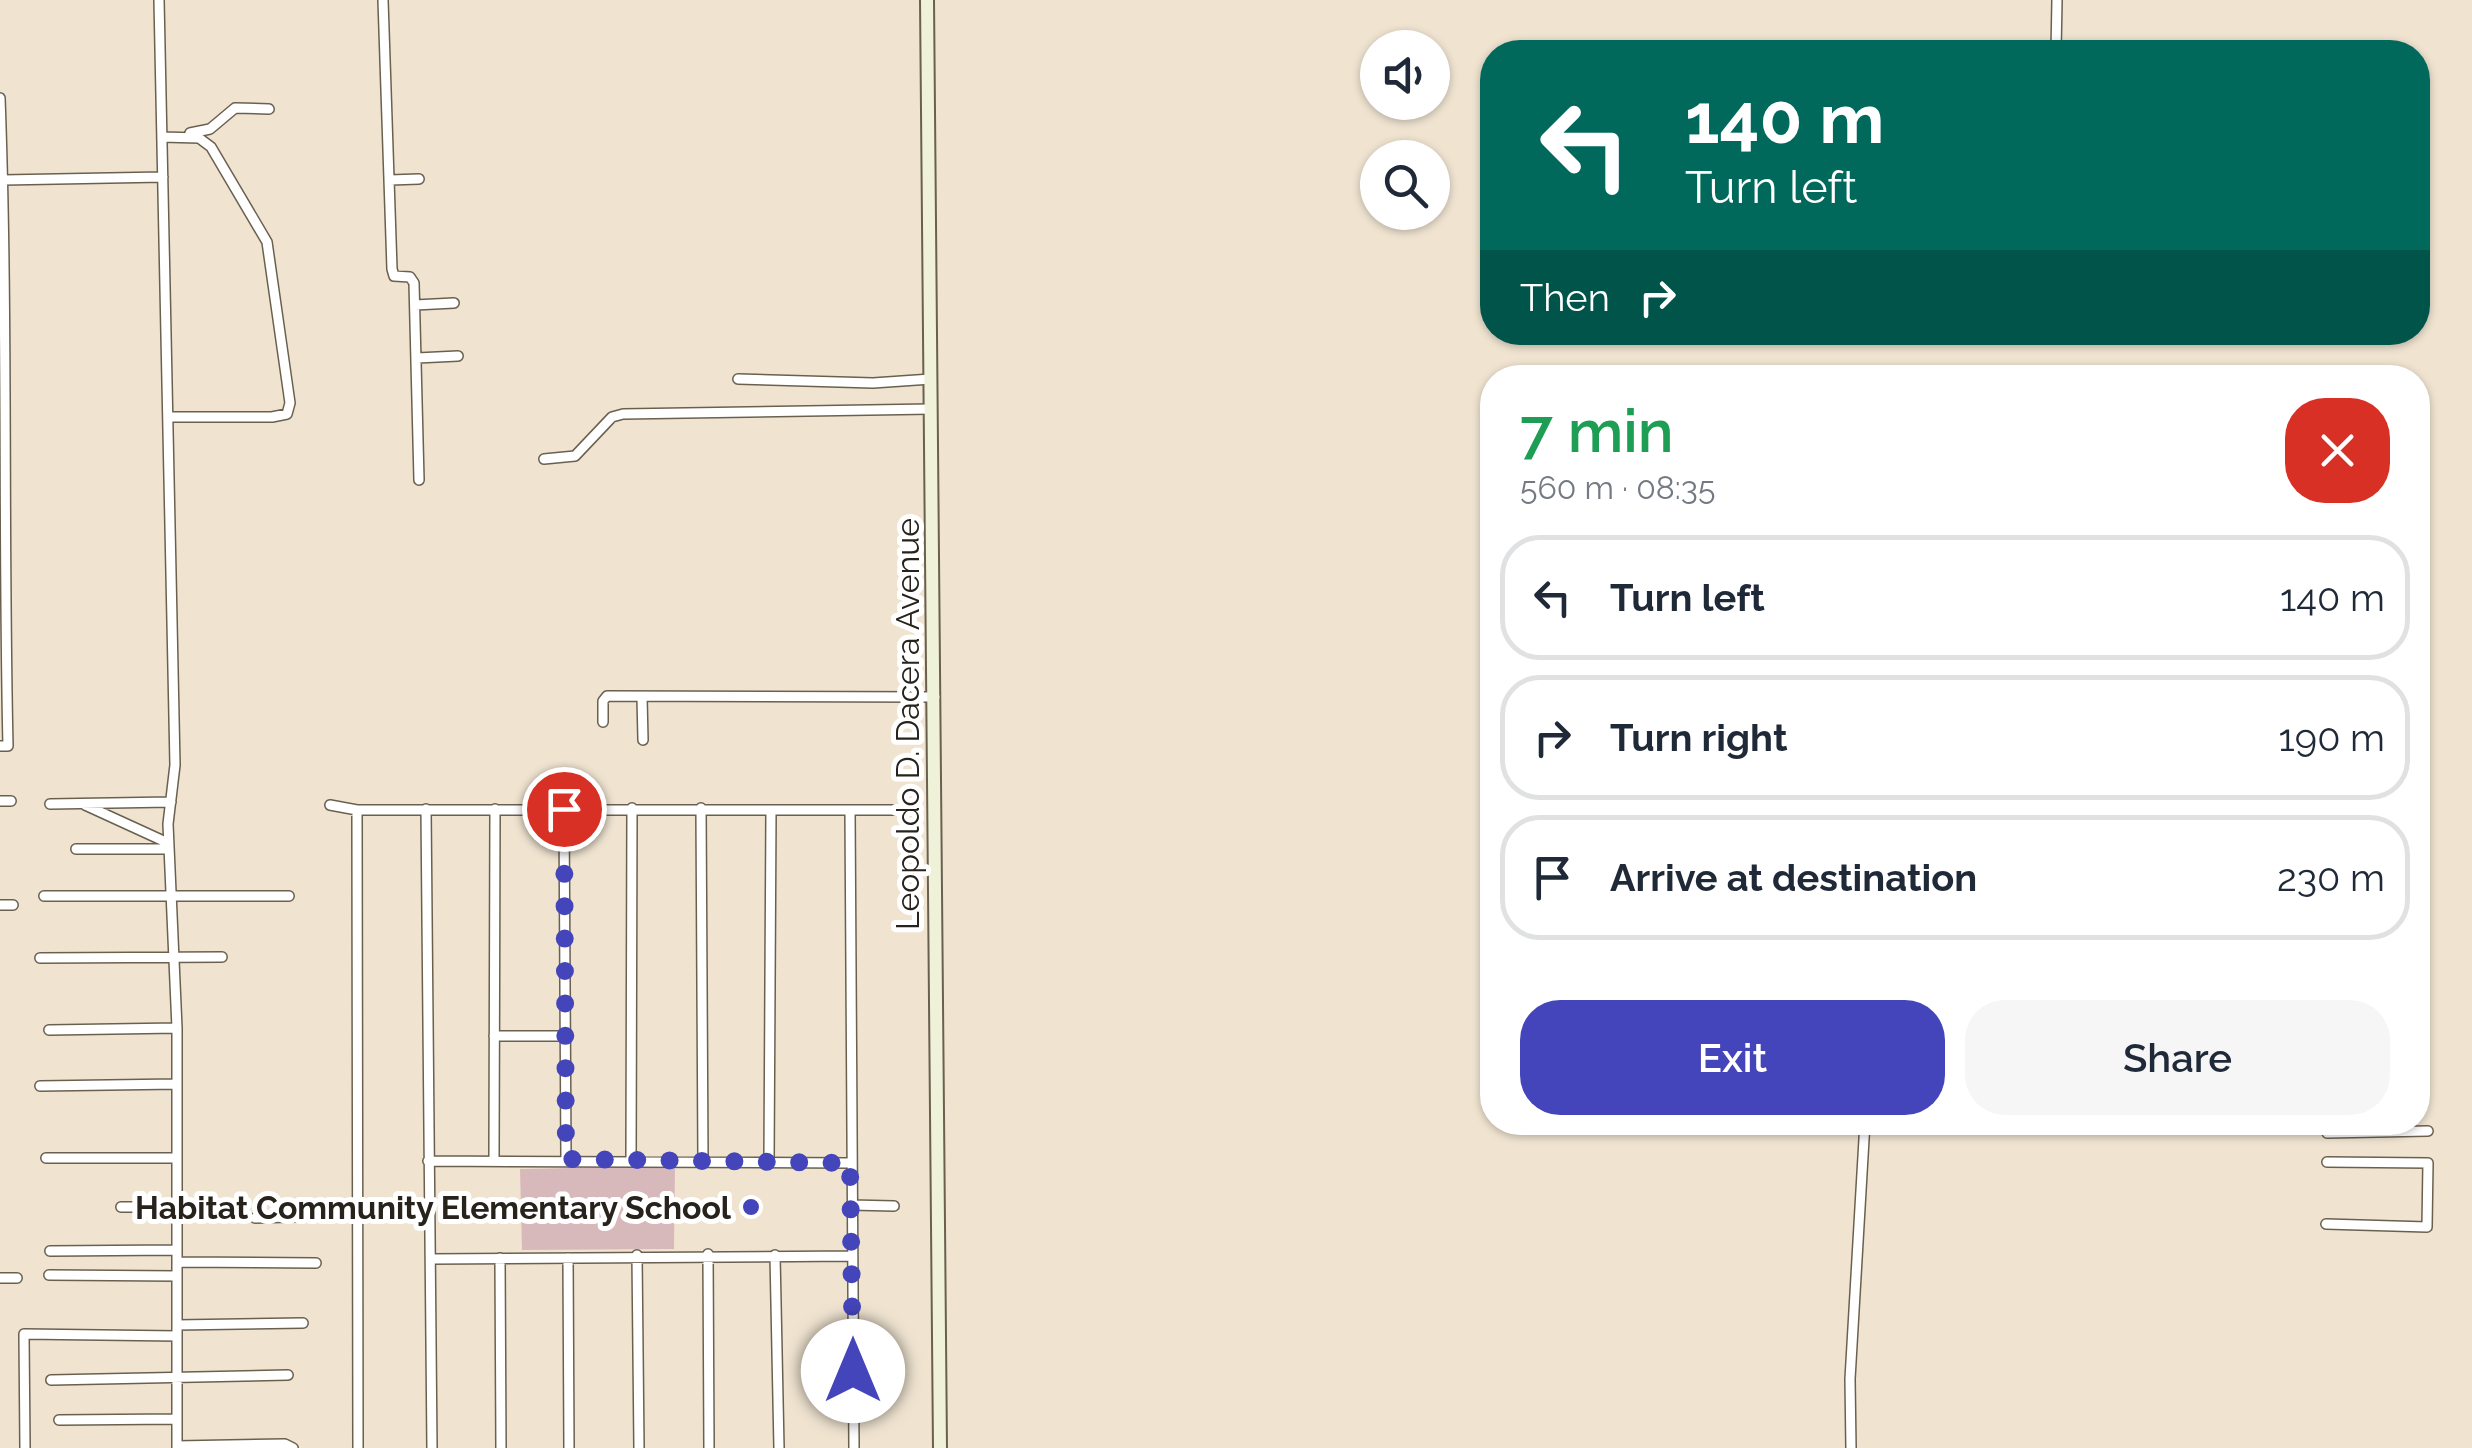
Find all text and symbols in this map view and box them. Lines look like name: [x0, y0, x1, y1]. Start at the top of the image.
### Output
map controls: [1360, 30, 1450, 230]
button: sound: [1360, 30, 1450, 120]
text: 140 m: [1685, 77, 1885, 159]
icon: left: [1520, 80, 1650, 210]
button: search: [1360, 140, 1450, 230]
text: Turn left: [1685, 161, 1857, 214]
icon: right: [1630, 270, 1685, 325]
text: Then: [1520, 275, 1610, 320]
text: 7 min: [1520, 396, 1674, 466]
button: close: [2285, 398, 2390, 503]
text: 560 m · 08:35: [1520, 469, 1715, 506]
street label: Leopoldo D. Dacera Avenue: [889, 518, 926, 930]
icon: left: [1525, 570, 1580, 625]
text: Turn left: [1610, 575, 1765, 620]
text: 140 m: [2280, 575, 2385, 620]
icon: right: [1525, 710, 1580, 765]
text: Turn right: [1610, 715, 1787, 760]
text: 190 m: [2279, 715, 2385, 760]
pin: [522, 767, 607, 852]
icon: arrive: [537, 782, 592, 837]
icon: arrive: [1525, 850, 1580, 905]
text: Arrive at destination: [1610, 855, 1977, 900]
text: 230 m: [2277, 855, 2385, 900]
button: Exit: [1520, 1000, 1945, 1115]
button: Share: [1965, 1000, 2390, 1115]
place label: Habitat Community Elementary School: [135, 1189, 732, 1226]
marker: Habitat Community Elementary School: [740, 1196, 762, 1218]
position arrow: [801, 1319, 905, 1423]

